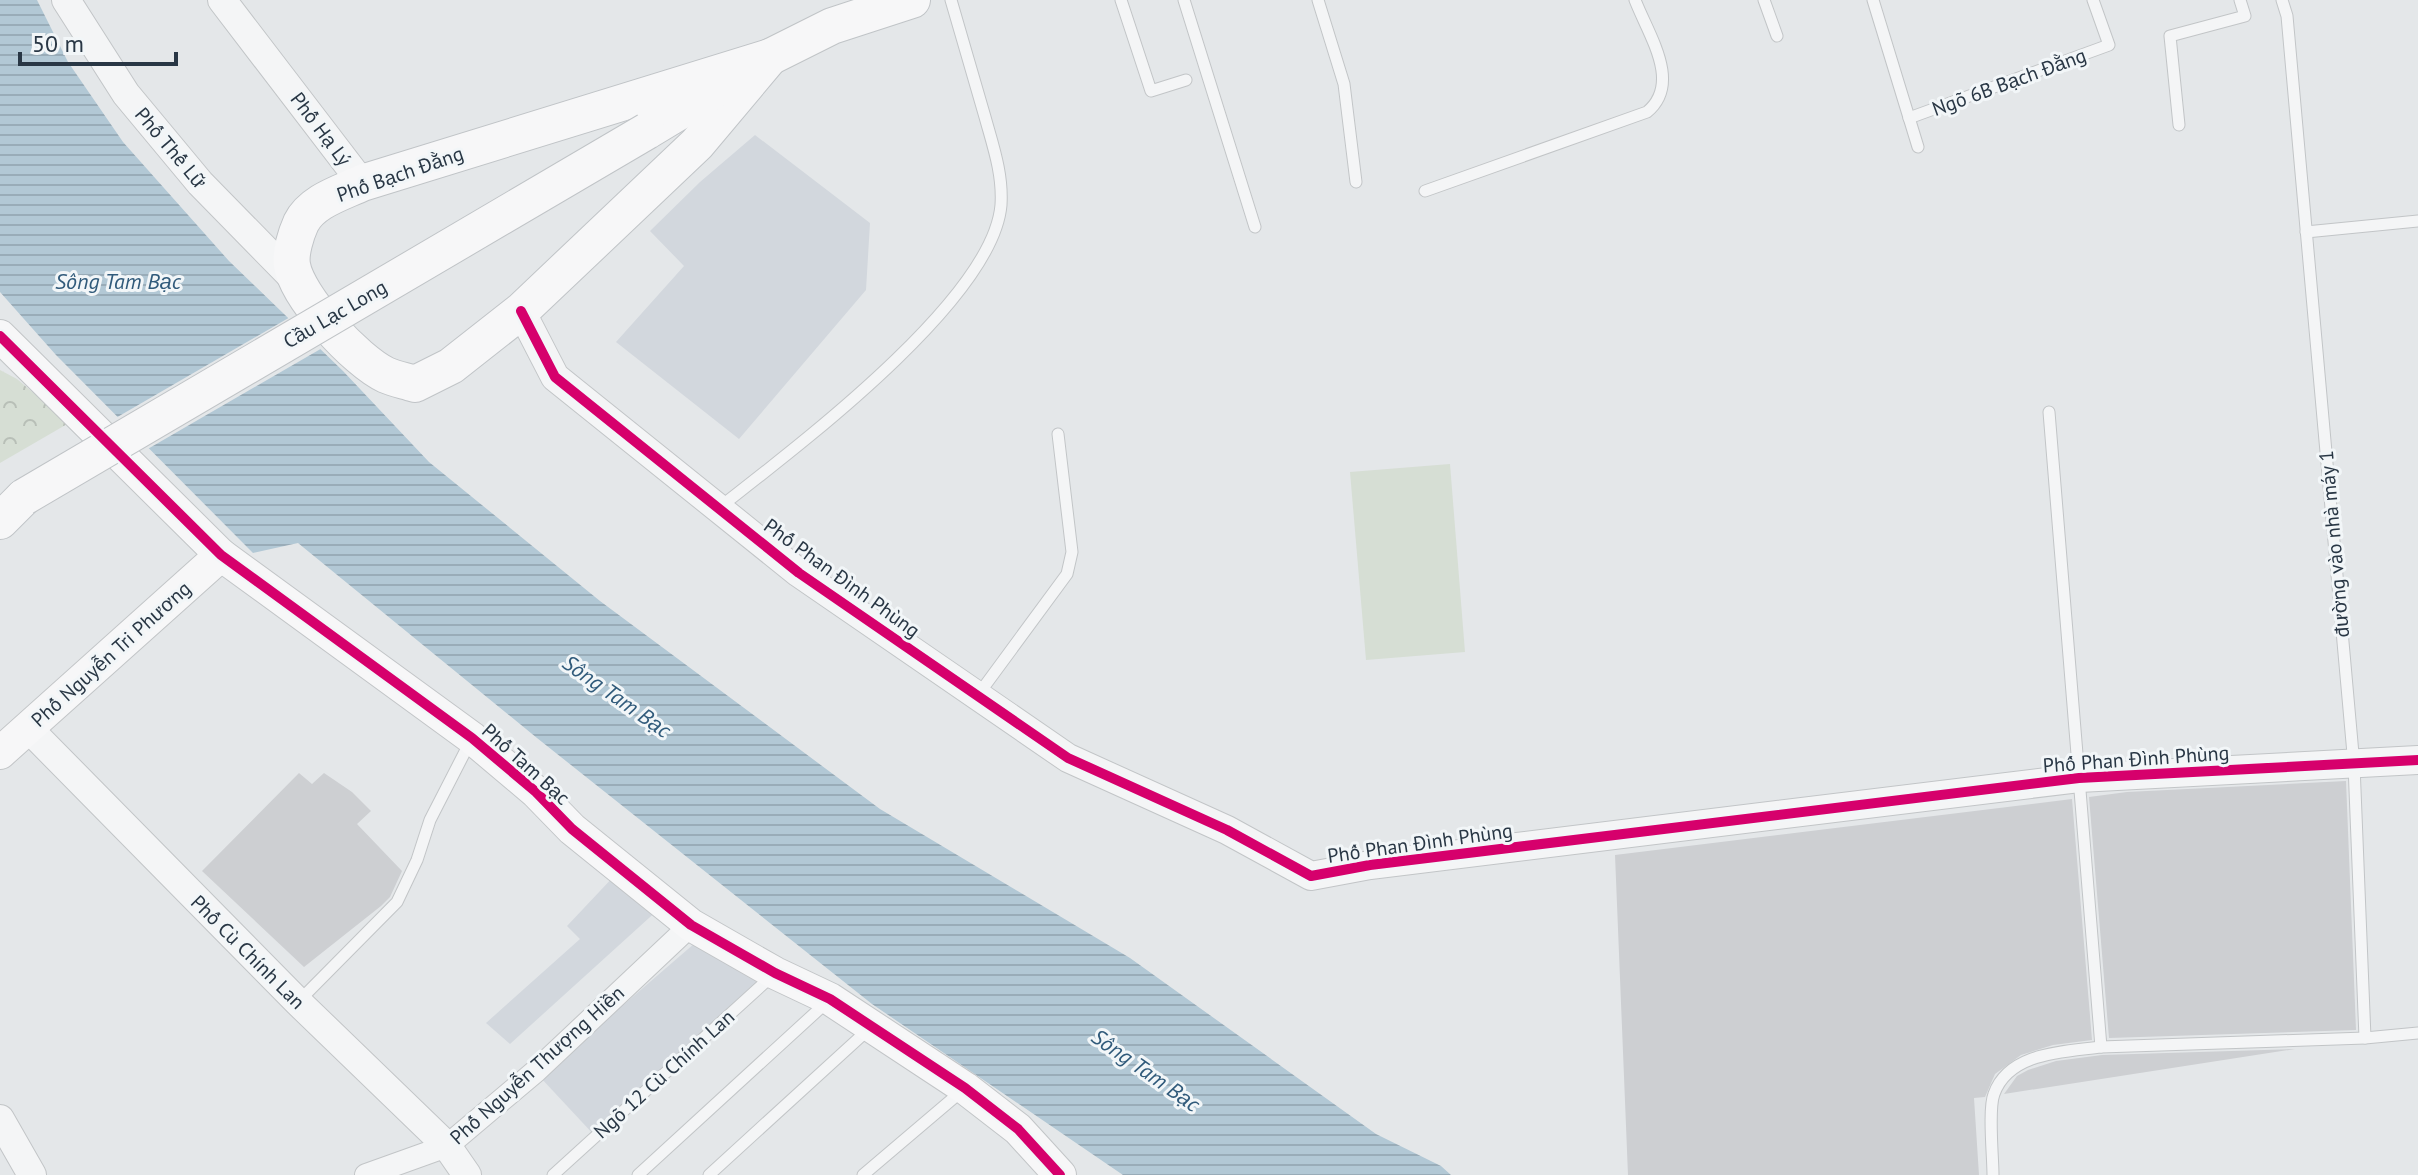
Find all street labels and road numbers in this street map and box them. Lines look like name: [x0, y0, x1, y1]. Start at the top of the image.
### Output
street label: Ngõ 6B Bạch Đằng: [1928, 42, 2090, 122]
street label: Phố Hạ Lý: [285, 87, 358, 172]
street label: Phố Thế Lữ: [129, 102, 213, 194]
street label: Phố Bạch Đằng: [333, 140, 467, 208]
street label: Cầu Lạc Long: [278, 274, 392, 354]
street label: đường vào nhà máy 1: [2313, 449, 2355, 639]
street label: Phố Phan Đình Phùng: [759, 513, 925, 643]
street label: Phố Nguyễn Tri Phương: [26, 575, 196, 733]
street label: Phố Tam Bạc: [476, 718, 576, 810]
street label: Phố Phan Đình Phùng: [2042, 740, 2230, 778]
street label: Phố Phan Đình Phùng: [1326, 817, 1514, 869]
street label: Phố Cù Chính Lan: [185, 889, 311, 1015]
street label: Phố Nguyễn Thượng Hiền: [444, 980, 630, 1150]
street label: Ngõ 12 Cù Chính Lan: [588, 1004, 740, 1144]

